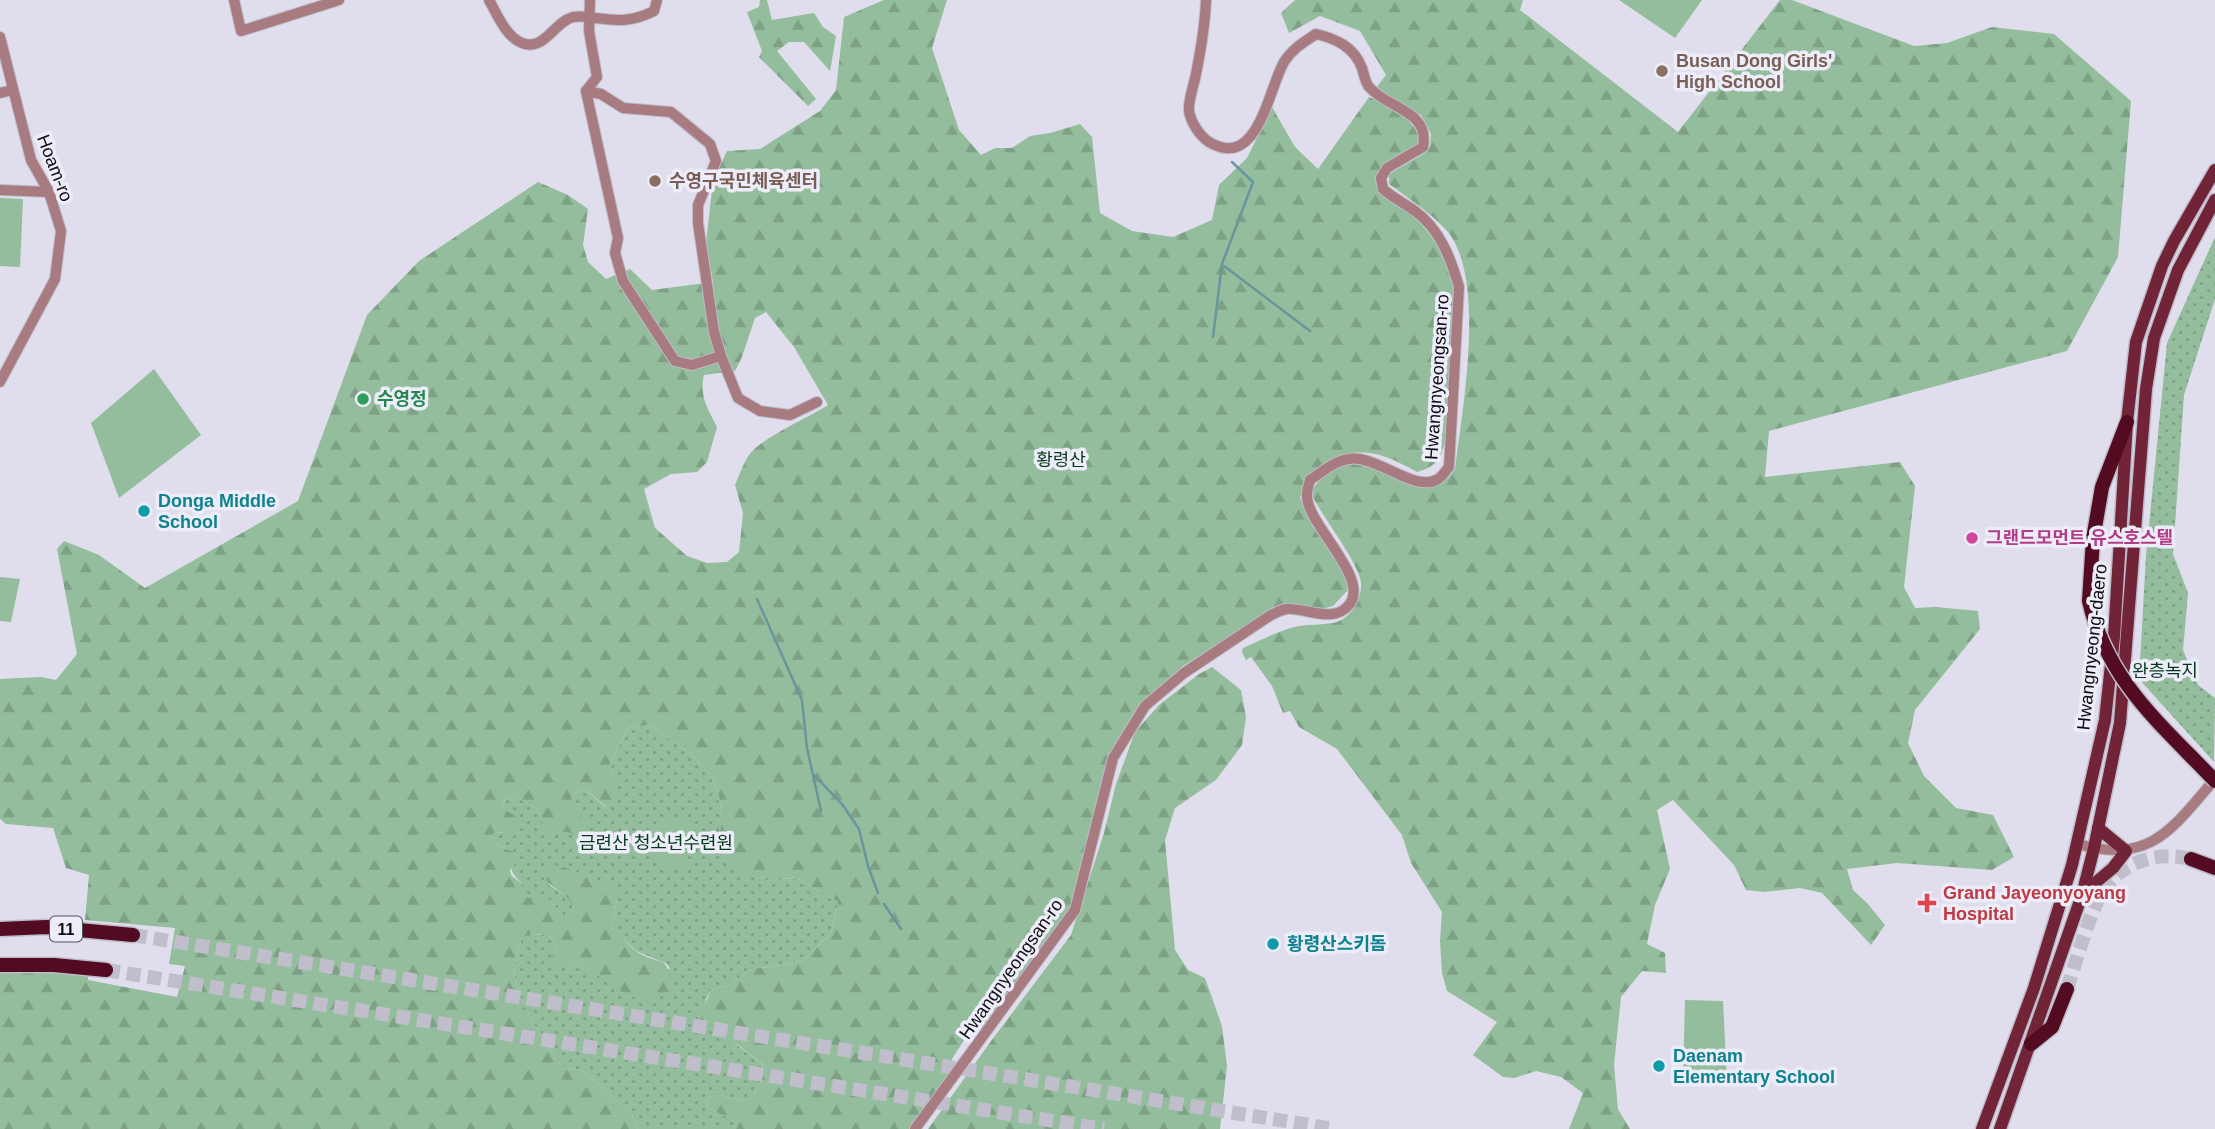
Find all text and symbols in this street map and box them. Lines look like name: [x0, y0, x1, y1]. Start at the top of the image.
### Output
place label: Busan Dong Girls' High School: [1676, 51, 1832, 92]
marker: Busan Dong Girls' High School: [1654, 63, 1670, 79]
street label: Hoam-ro: [33, 132, 77, 204]
place label: 수영구국민체육센터: [669, 171, 818, 191]
marker: 수영구국민체육센터: [647, 173, 663, 189]
street label: Hwangnyeongsan-ro: [1421, 293, 1453, 461]
place label: 수영정: [377, 389, 427, 409]
marker: 수영정: [355, 391, 371, 407]
park label: 황령산: [1036, 450, 1086, 470]
place label: Donga Middle School: [158, 491, 276, 532]
marker: Donga Middle School: [136, 503, 152, 519]
place label: 그랜드모먼트 유스호스텔: [1986, 528, 2173, 548]
marker: 그랜드모먼트 유스호스텔: [1964, 530, 1980, 546]
street label: Hwangnyeong-daero: [2073, 563, 2111, 731]
park label: 완층녹지: [2132, 661, 2198, 681]
park label: 금련산 청소년수련원: [579, 833, 733, 853]
place label: Grand Jayeonyoyang Hospital: [1943, 883, 2126, 924]
marker: Grand Jayeonyoyang Hospital: [1917, 893, 1937, 913]
street label: Hwangnyeongsan-ro: [955, 895, 1067, 1043]
road number: 11: [50, 917, 82, 942]
place label: 황령산스키돔: [1287, 934, 1386, 954]
marker: 황령산스키돔: [1265, 936, 1281, 952]
place label: Daenam Elementary School: [1673, 1046, 1835, 1087]
marker: Daenam Elementary School: [1651, 1058, 1667, 1074]

